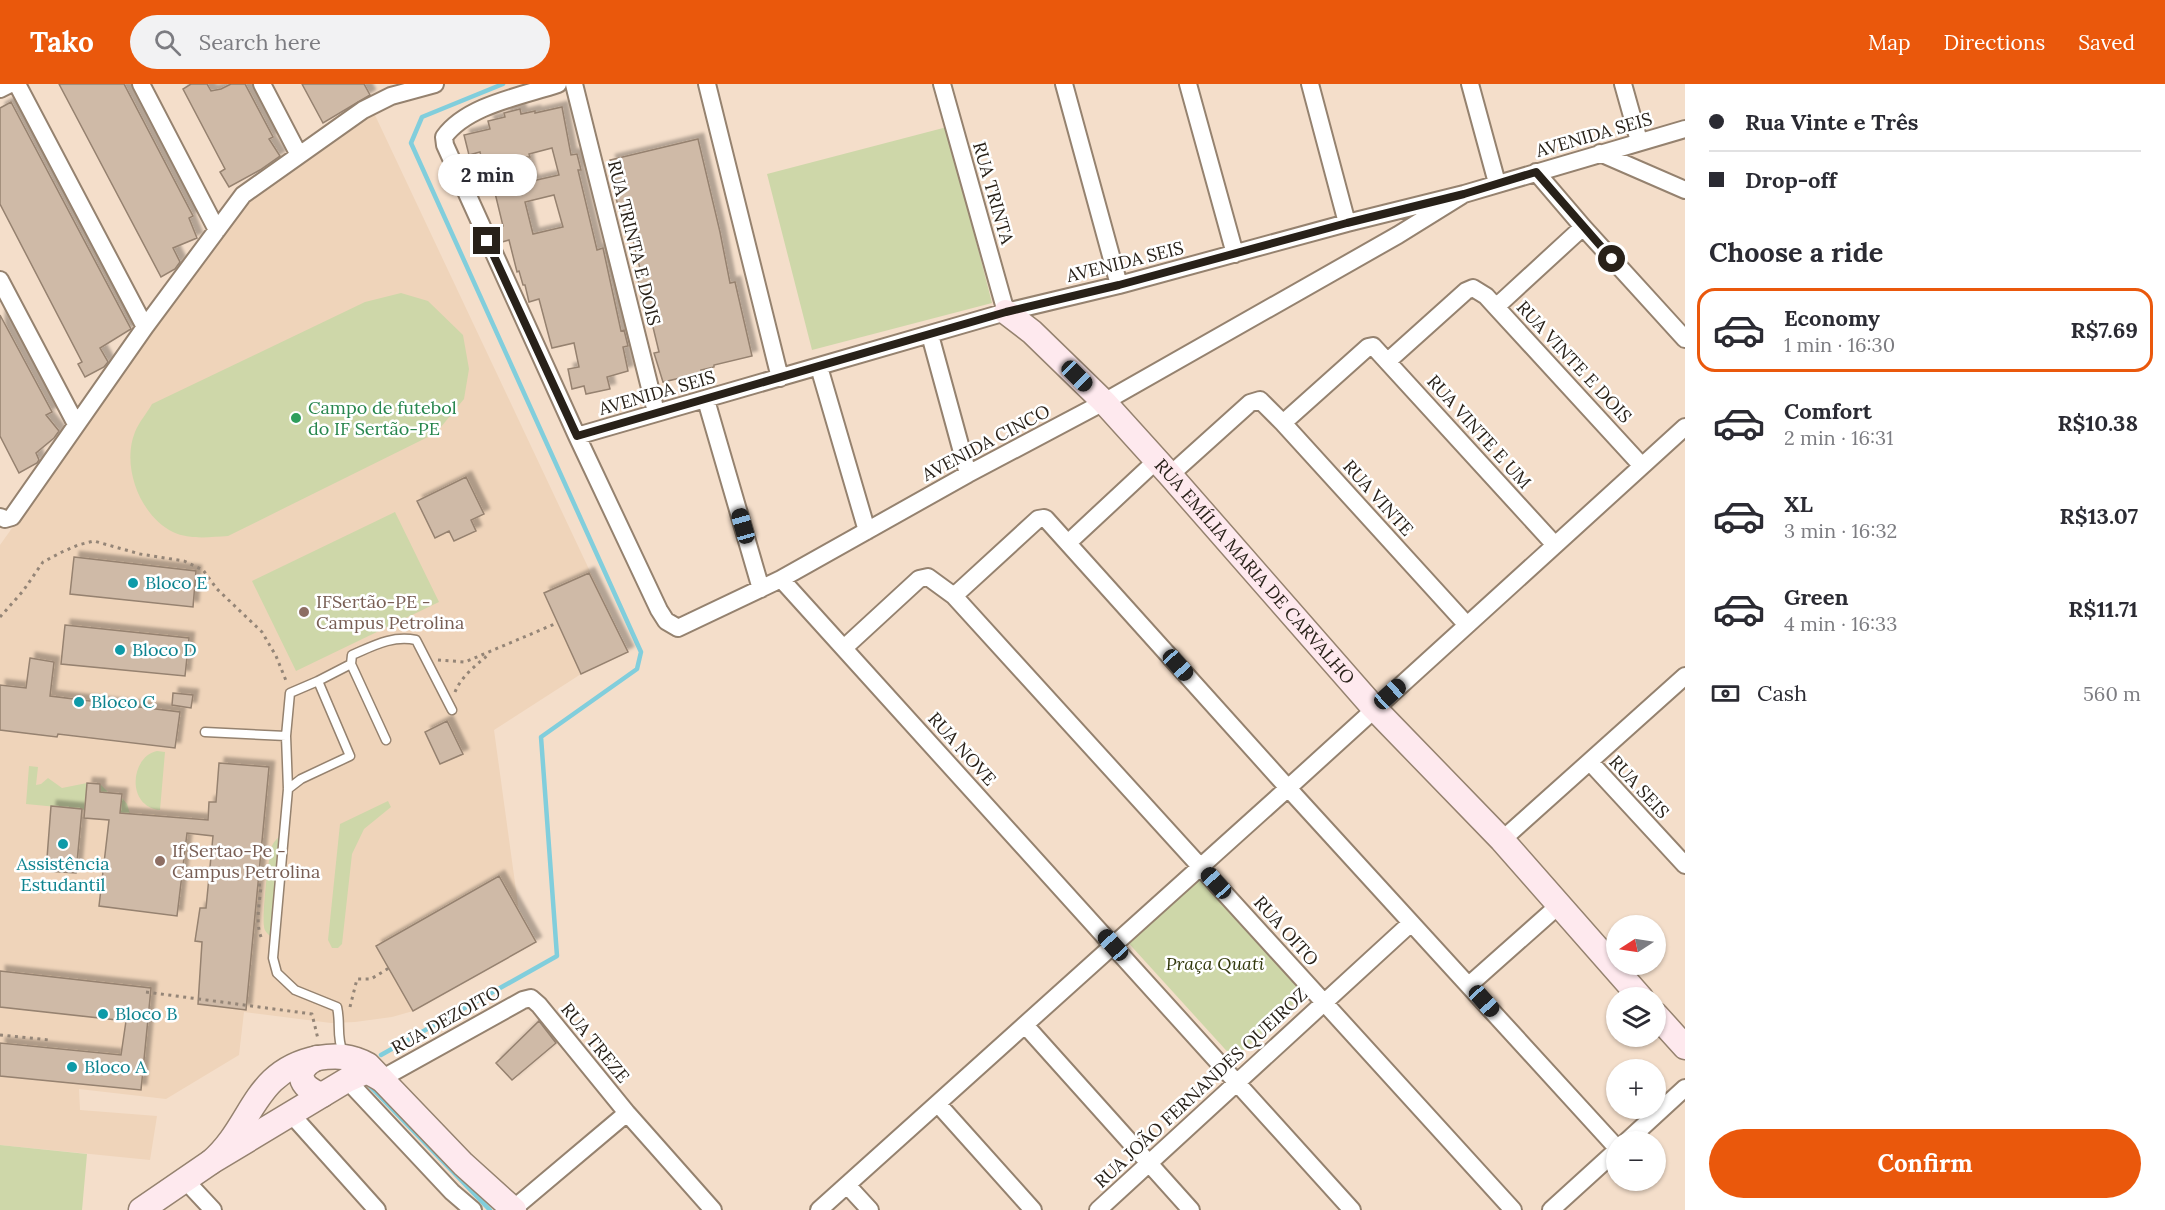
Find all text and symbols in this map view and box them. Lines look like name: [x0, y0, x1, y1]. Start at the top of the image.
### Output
search box: [130, 15, 550, 69]
text: Tako: [30, 24, 94, 60]
icon: search: [151, 26, 184, 59]
text: Search here: [199, 28, 321, 56]
text: Map: [1868, 29, 1911, 56]
text: Directions: [1944, 29, 2045, 56]
text: Saved: [2078, 29, 2135, 56]
street label: AVENIDA SEIS: [1532, 107, 1655, 162]
text: Rua Vinte e Três: [1745, 108, 1918, 136]
street label: RUA TRINTA: [968, 139, 1019, 247]
callout: 2 min: [438, 154, 536, 196]
street label: RUA TRINTA E DOIS: [603, 158, 666, 328]
text: 2 min: [461, 162, 514, 187]
text: Drop-off: [1745, 166, 1837, 194]
route end: [473, 227, 500, 254]
text: Choose a ride: [1709, 235, 1883, 269]
street label: AVENIDA SEIS: [1063, 236, 1186, 287]
route start: [1598, 245, 1625, 272]
street label: RUA VINTE E DOIS: [1512, 296, 1637, 428]
icon: car: [1712, 303, 1766, 357]
text: Economy: [1784, 304, 1880, 332]
text: R$7.69: [2071, 316, 2138, 344]
text: 1 min · 16:30: [1784, 332, 1895, 357]
car: [1058, 357, 1096, 395]
street label: AVENIDA SEIS: [595, 365, 718, 420]
street label: RUA VINTE E UM: [1422, 370, 1537, 493]
place label: Campo de futebol do IF Sertão-PE: [308, 396, 457, 440]
icon: car: [1712, 396, 1766, 450]
text: Comfort: [1784, 397, 1872, 425]
street label: AVENIDA CINCO: [917, 399, 1054, 486]
text: R$10.38: [2057, 409, 2138, 437]
marker: Campo de futebol do IF Sertão-PE: [289, 411, 303, 425]
text: 2 min · 16:31: [1784, 425, 1893, 450]
street label: RUA EMÍLIA MARIA DE CARVALHO: [1150, 454, 1360, 689]
street label: RUA VINTE: [1338, 455, 1419, 540]
icon: car: [1712, 489, 1766, 543]
text: XL: [1784, 490, 1813, 518]
text: R$13.07: [2060, 502, 2138, 530]
car: [729, 506, 757, 546]
text: 3 min · 16:32: [1784, 518, 1897, 543]
place label: Bloco E: [145, 571, 207, 594]
marker: Bloco E: [126, 576, 140, 590]
icon: car: [1712, 582, 1766, 636]
text: Green: [1784, 583, 1849, 611]
place label: IFSertão-PE - Campus Petrolina: [316, 590, 464, 634]
text: R$11.71: [2068, 595, 2138, 623]
marker: IFSertão-PE - Campus Petrolina: [297, 605, 311, 619]
text: 4 min · 16:33: [1784, 611, 1897, 636]
place label: Bloco D: [132, 638, 197, 661]
marker: Bloco D: [113, 643, 127, 657]
car: [1159, 646, 1197, 684]
car: [1371, 675, 1409, 713]
icon: cash: [1709, 677, 1742, 710]
text: Cash: [1757, 679, 1807, 707]
text: 560 m: [2083, 681, 2141, 706]
place label: Bloco C: [91, 690, 155, 713]
marker: Bloco C: [72, 695, 86, 709]
street label: RUA NOVE: [923, 707, 1001, 790]
street label: RUA SEIS: [1604, 750, 1674, 823]
marker: Assistência Estudantil: [56, 837, 70, 851]
place label: If Sertao-Pe - Campus Petrolina: [172, 839, 320, 883]
place label: Assistência Estudantil: [16, 852, 109, 896]
marker: If Sertao-Pe - Campus Petrolina: [153, 854, 167, 868]
car: [1197, 864, 1235, 902]
street label: RUA OITO: [1249, 891, 1324, 970]
north arrow: [1606, 915, 1666, 975]
map controls: [1606, 915, 1666, 1191]
car: [1094, 926, 1132, 964]
park label: Praça Quati: [1166, 952, 1265, 975]
street label: RUA DEZOITO: [387, 980, 505, 1059]
car: [1465, 982, 1503, 1020]
street label: RUA JOÃO FERNANDES QUEIROZ: [1089, 983, 1312, 1193]
button: layers: [1606, 987, 1666, 1047]
street label: RUA TREZE: [556, 998, 635, 1087]
place label: Bloco B: [115, 1002, 177, 1025]
marker: Bloco B: [96, 1007, 110, 1021]
place label: Bloco A: [84, 1055, 147, 1078]
button: +: [1606, 1059, 1666, 1119]
marker: Bloco A: [65, 1060, 79, 1074]
button: Confirm: [1709, 1129, 2141, 1198]
button: −: [1606, 1131, 1666, 1191]

